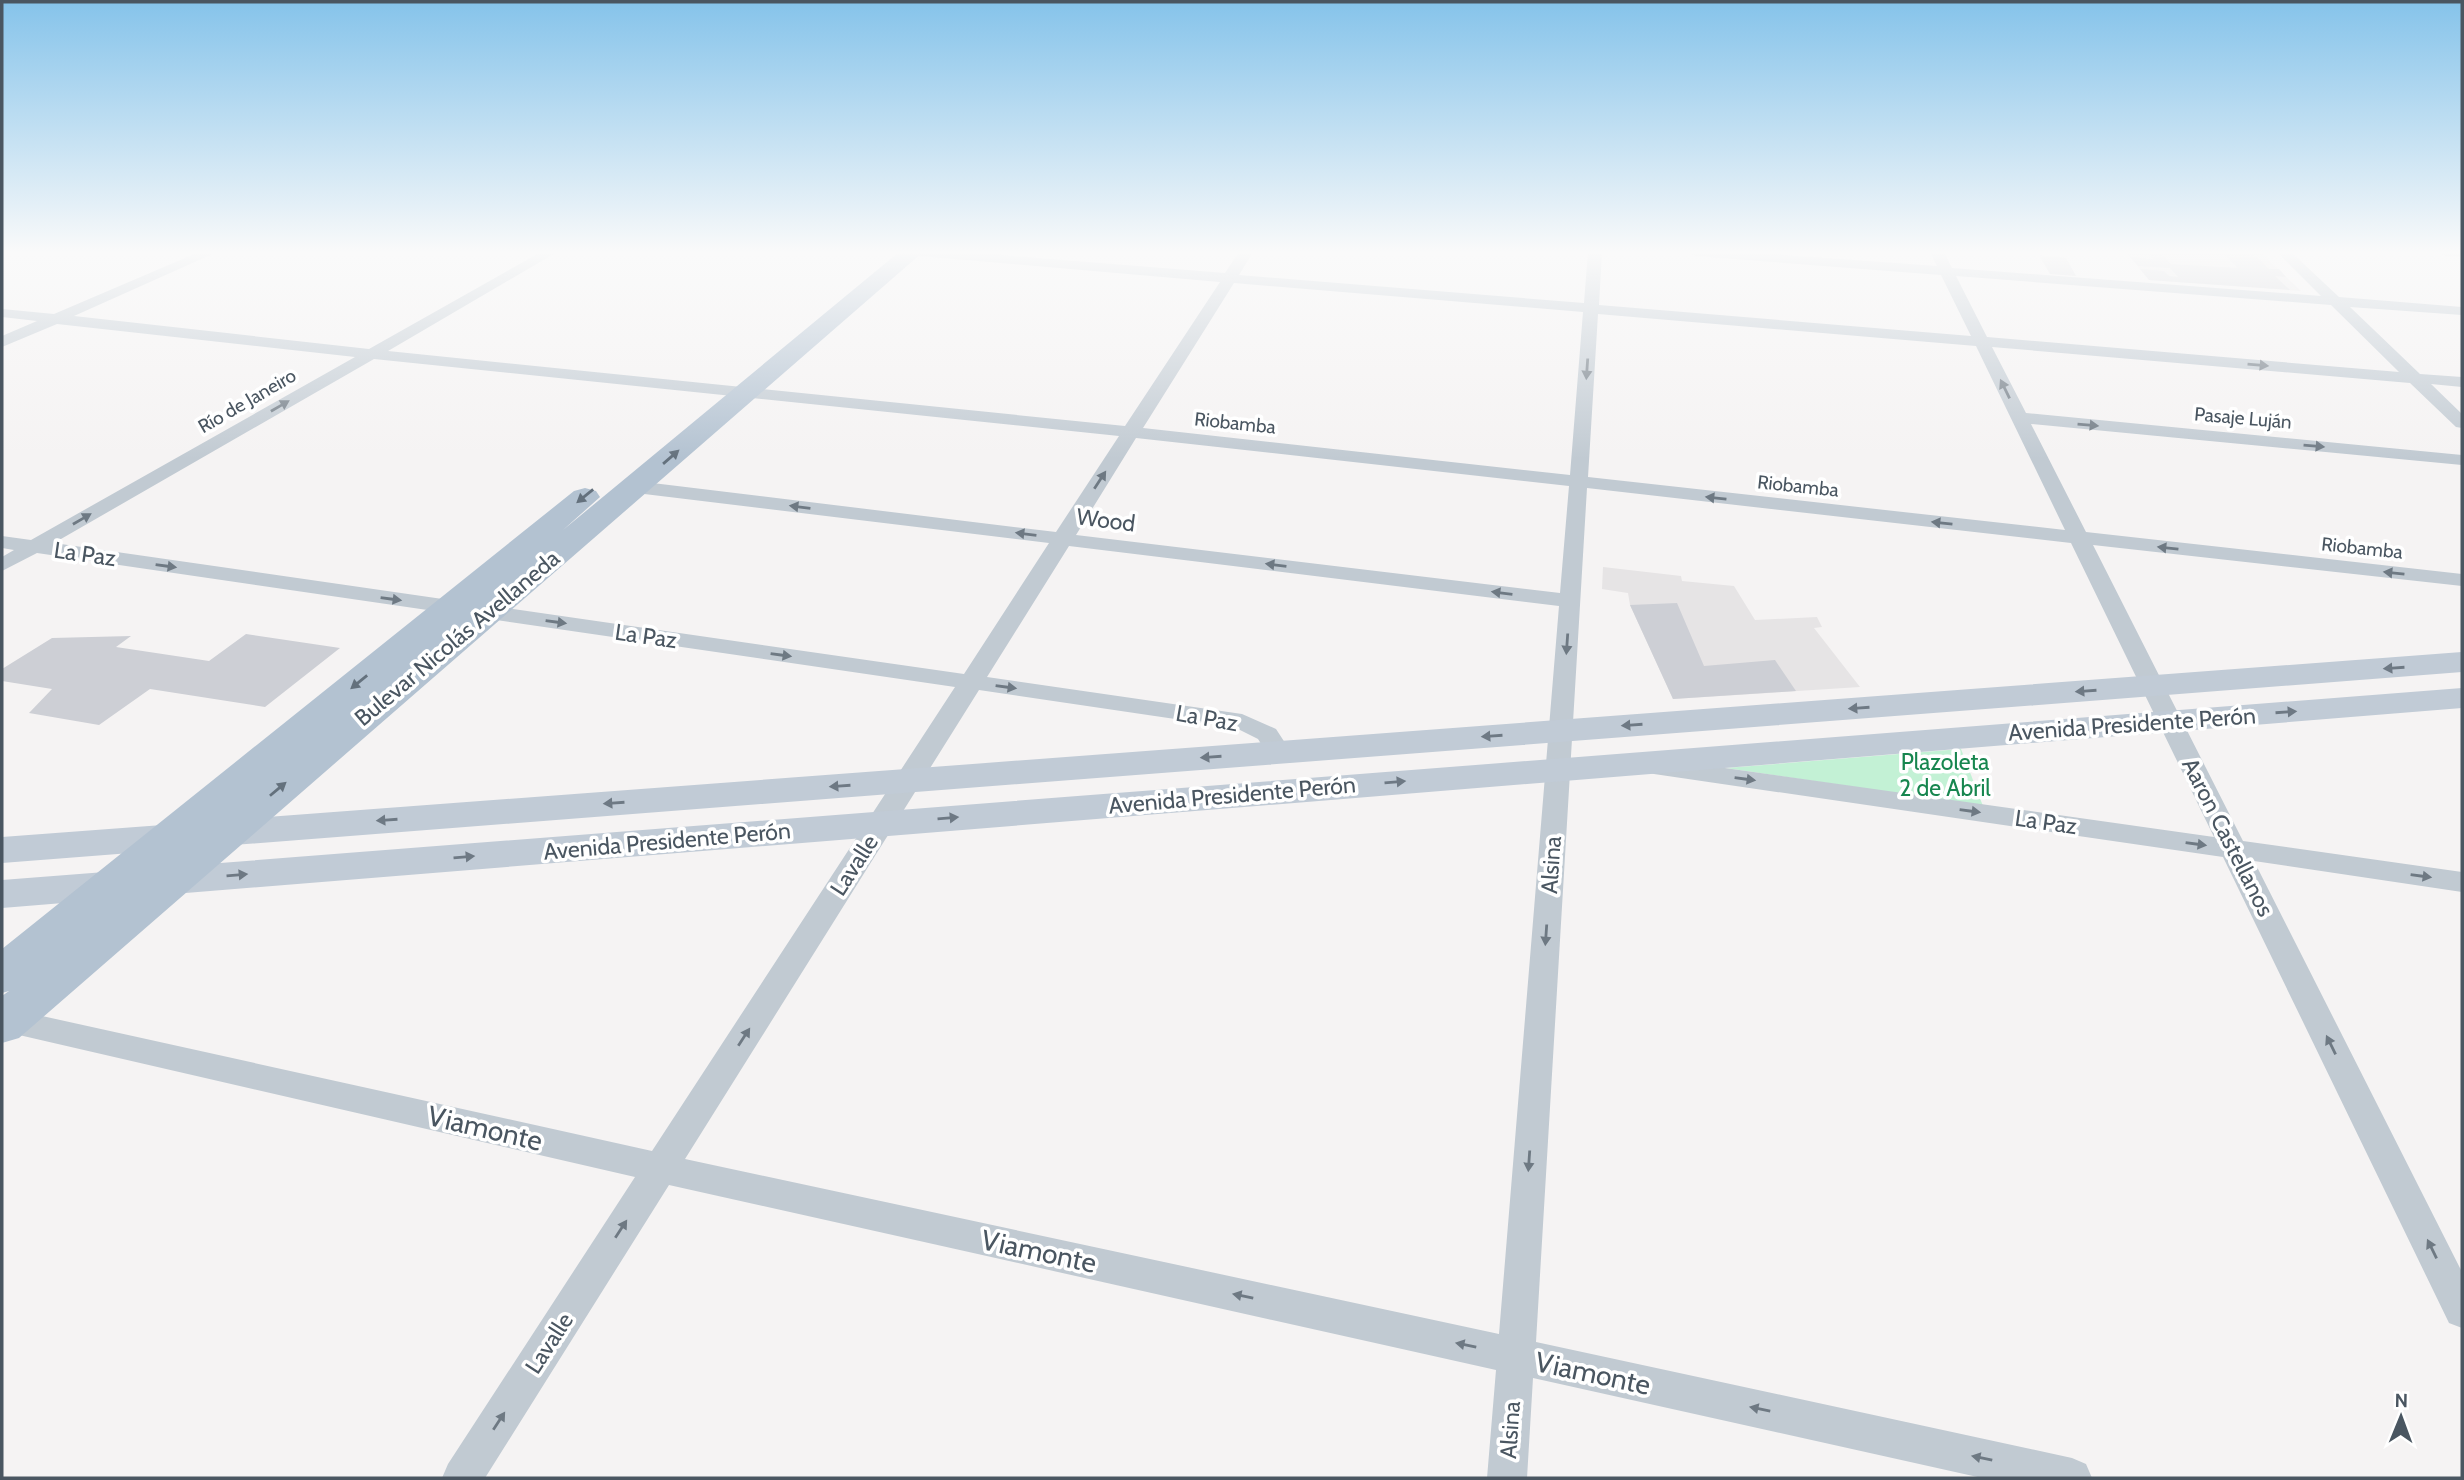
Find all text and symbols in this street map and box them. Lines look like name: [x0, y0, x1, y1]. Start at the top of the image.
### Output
one-way arrow: [1581, 358, 1592, 380]
one-way arrow: [2247, 359, 2269, 370]
street label: Río de Janeiro: [194, 364, 300, 438]
one-way arrow: [2000, 379, 2011, 399]
one-way arrow: [270, 400, 289, 412]
street label: Pasaje Luján: [2193, 402, 2293, 434]
street label: Riobamba: [1193, 407, 1277, 439]
one-way arrow: [2077, 420, 2099, 431]
one-way arrow: [2303, 441, 2325, 452]
one-way arrow: [662, 449, 680, 465]
street label: Riobamba: [1756, 470, 1840, 502]
one-way arrow: [1093, 471, 1106, 490]
one-way arrow: [576, 489, 594, 504]
one-way arrow: [1705, 492, 1727, 503]
one-way arrow: [789, 502, 811, 513]
street label: Wood: [1075, 503, 1137, 537]
one-way arrow: [73, 513, 92, 525]
one-way arrow: [1931, 517, 1953, 528]
one-way arrow: [1015, 529, 1037, 540]
street label: Riobamba: [2320, 532, 2404, 564]
street label: La Paz: [52, 536, 118, 572]
one-way arrow: [2157, 542, 2179, 553]
street label: Bulevar Nicolás Avellaneda: [349, 544, 565, 732]
one-way arrow: [1265, 560, 1287, 571]
one-way arrow: [155, 561, 177, 572]
one-way arrow: [2383, 567, 2405, 578]
one-way arrow: [1491, 587, 1513, 598]
one-way arrow: [381, 593, 403, 604]
one-way arrow: [545, 617, 567, 628]
street label: La Paz: [613, 618, 679, 654]
one-way arrow: [1561, 634, 1572, 656]
one-way arrow: [770, 650, 792, 661]
one-way arrow: [2383, 663, 2405, 674]
one-way arrow: [351, 674, 369, 689]
one-way arrow: [995, 682, 1017, 693]
one-way arrow: [2074, 686, 2096, 697]
street label: La Paz: [1174, 699, 1240, 737]
street label: Avenida Presidente Perón: [2007, 701, 2257, 747]
one-way arrow: [1847, 703, 1869, 714]
one-way arrow: [2275, 706, 2297, 717]
one-way arrow: [1621, 720, 1643, 731]
one-way arrow: [1481, 731, 1503, 742]
park label: Plazoleta 2 de Abril: [1899, 748, 1991, 802]
one-way arrow: [1200, 752, 1222, 763]
street label: Aaron Castellanos: [2176, 753, 2280, 921]
street label: Avenida Presidente Perón: [1107, 770, 1357, 820]
one-way arrow: [1734, 774, 1756, 785]
one-way arrow: [1384, 776, 1406, 787]
one-way arrow: [829, 780, 851, 791]
one-way arrow: [269, 781, 287, 796]
one-way arrow: [602, 798, 624, 809]
street label: La Paz: [2013, 804, 2079, 840]
one-way arrow: [1960, 806, 1982, 817]
one-way arrow: [938, 812, 960, 823]
one-way arrow: [375, 815, 397, 826]
street label: Avenida Presidente Perón: [542, 816, 792, 866]
street label: Lavalle: [824, 829, 884, 901]
street label: Alsina: [1535, 835, 1567, 895]
one-way arrow: [2185, 838, 2207, 849]
one-way arrow: [453, 851, 475, 862]
one-way arrow: [227, 869, 249, 880]
one-way arrow: [2410, 870, 2432, 881]
one-way arrow: [1540, 924, 1551, 946]
one-way arrow: [737, 1028, 750, 1047]
one-way arrow: [2326, 1035, 2337, 1055]
street label: Viamonte: [424, 1098, 546, 1158]
one-way arrow: [1524, 1151, 1535, 1173]
one-way arrow: [615, 1219, 628, 1239]
street label: Viamonte: [978, 1222, 1100, 1280]
one-way arrow: [2426, 1239, 2438, 1259]
one-way arrow: [1232, 1290, 1254, 1301]
street label: Lavalle: [519, 1307, 579, 1379]
one-way arrow: [1455, 1339, 1477, 1350]
street label: Viamonte: [1532, 1344, 1654, 1402]
north arrow: [2366, 1382, 2436, 1452]
text: N: [2394, 1389, 2408, 1412]
street label: Alsina: [1494, 1400, 1526, 1460]
one-way arrow: [1748, 1404, 1770, 1415]
one-way arrow: [492, 1411, 505, 1430]
one-way arrow: [1971, 1453, 1993, 1464]

